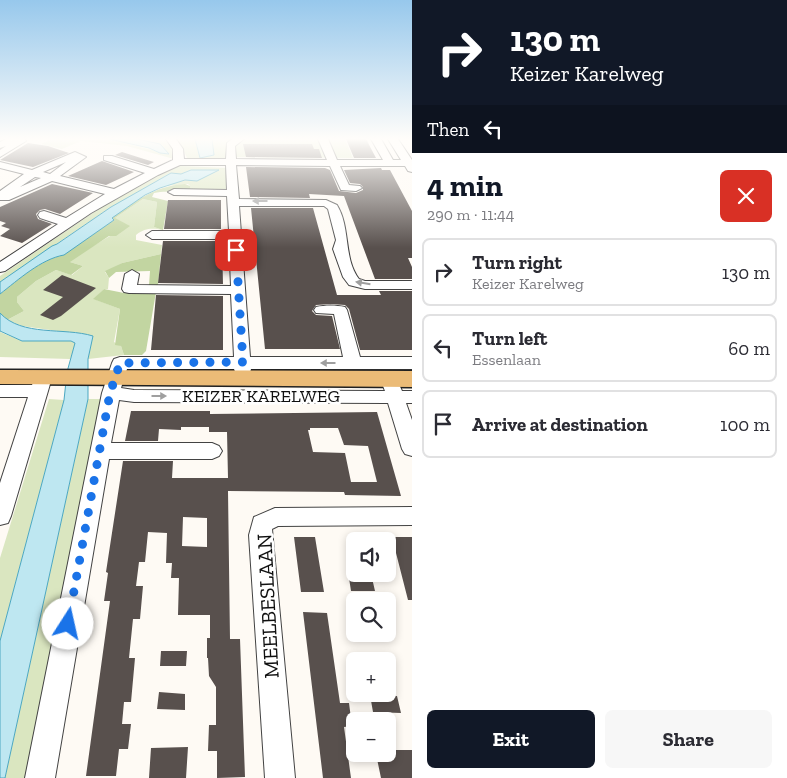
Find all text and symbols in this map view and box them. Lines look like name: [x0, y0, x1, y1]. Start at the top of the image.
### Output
text: 130 m: [510, 18, 600, 60]
icon: right: [427, 20, 492, 85]
text: Keizer Karelweg: [510, 60, 664, 87]
icon: left: [479, 115, 507, 143]
text: Then: [427, 118, 469, 141]
text: 4 min: [427, 168, 503, 204]
button: close: [720, 170, 772, 222]
one-way arrow: [252, 197, 268, 205]
text: 290 m · 11:44: [427, 205, 514, 224]
pin: [215, 229, 257, 271]
icon: arrive: [222, 236, 250, 264]
text: Turn right: [472, 251, 562, 274]
icon: right: [429, 258, 457, 286]
text: 130 m: [722, 261, 770, 284]
text: Keizer Karelweg: [472, 274, 584, 293]
one-way arrow: [355, 279, 371, 287]
text: Turn left: [472, 327, 547, 350]
icon: left: [429, 334, 457, 362]
text: 60 m: [728, 337, 770, 360]
text: Essenlaan: [472, 350, 541, 369]
one-way arrow: [320, 359, 336, 367]
street label: KEIZER KARELWEG: [182, 385, 340, 407]
one-way arrow: [151, 392, 167, 400]
icon: arrive: [429, 410, 457, 438]
text: Arrive at destination: [472, 413, 648, 436]
text: 100 m: [720, 413, 770, 436]
map controls: [346, 532, 396, 762]
button: sound: [346, 532, 396, 582]
street label: MEELBESLAAN: [251, 533, 284, 679]
button: search: [346, 592, 396, 642]
position arrow: [41, 597, 93, 649]
button: +: [346, 652, 396, 702]
button: Exit: [427, 710, 595, 768]
button: Share: [605, 710, 772, 768]
button: −: [346, 712, 396, 762]

